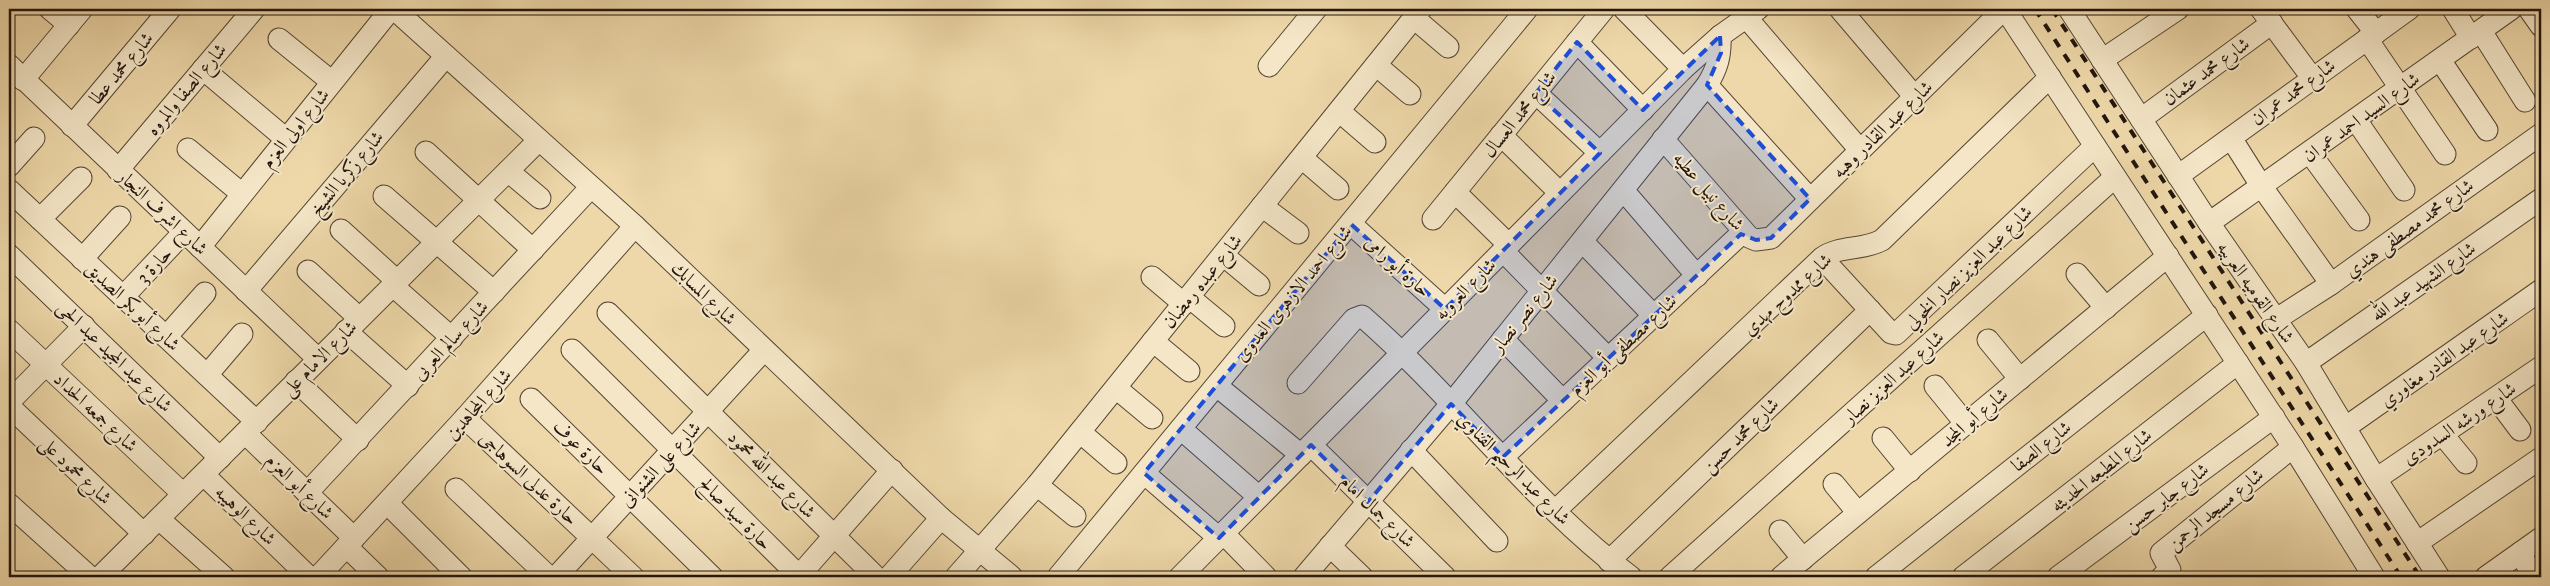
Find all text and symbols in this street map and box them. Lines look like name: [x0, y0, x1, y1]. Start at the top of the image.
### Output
street label: شارع محمد عطا: [84, 27, 161, 112]
street label: شارع محمد عثمان: [2158, 32, 2256, 113]
street label: شارع الصفا والمروه: [141, 38, 234, 142]
street label: شارع محمد عمران: [2246, 54, 2342, 134]
street label: شارع محمد العسال: [1477, 66, 1564, 165]
street label: شارع السيد احمد عمران: [2298, 67, 2426, 170]
street label: شارع عبد القادر وهبه: [1827, 75, 1940, 186]
street label: شارع اولى العزم: [256, 83, 338, 176]
street label: شارع زكريا الشيخ: [304, 126, 393, 224]
street label: شارع نبيل عطيه: [1665, 147, 1750, 238]
street label: شارع اشرف النجار: [109, 163, 213, 263]
street label: شارع محمد مصطفى هندي: [2340, 174, 2480, 286]
street label: شارع عبد العزيز نصار الخولي: [1899, 200, 2040, 337]
street label: شارع احمد الازهرى العدوى: [1229, 220, 1360, 369]
street label: شارع عبده رمضان: [1157, 229, 1250, 335]
street label: حارة أبو رامى: [1359, 229, 1437, 303]
street label: شارع الشهيد عبد الله: [2364, 234, 2482, 329]
street label: شارع القوميه العربيه: [2209, 237, 2300, 350]
street label: حارة 3: [131, 242, 177, 288]
street label: شارع ممدوح مهدي: [1738, 248, 1840, 345]
street label: شارع العروبه: [1429, 253, 1504, 328]
street label: شارع أبو بكر الصديق: [78, 255, 186, 359]
street label: شارع المسابك: [664, 256, 742, 333]
street label: شارع نصر نصار: [1484, 269, 1566, 361]
street label: شارع مصطفى أبو العزم: [1564, 289, 1685, 404]
street label: شارع عبد المجيد عبد الحى: [50, 295, 178, 420]
street label: شارع سالم العربى: [407, 295, 497, 388]
street label: شارع عبد القادر مغاوري: [2375, 306, 2515, 415]
street label: شارع الامام على: [276, 315, 365, 404]
street label: شارع عبد العزيز نصار: [1836, 325, 1951, 433]
street label: شارع المجاهدين: [440, 363, 519, 447]
street label: شارع جمعه الحداد: [46, 367, 143, 460]
street label: شارع ورشه السدودى: [2398, 377, 2522, 473]
street label: شارع أبو المجد: [1935, 381, 2015, 455]
street label: شارع محمد حسن: [1696, 392, 1786, 481]
street label: شارع عبد الرحيم القناوي: [1447, 407, 1575, 535]
street label: حارة عوف: [548, 415, 614, 480]
street label: شارع الصفا: [2006, 415, 2078, 480]
street label: شارع على الشنوانى: [615, 416, 708, 514]
street label: شارع عبد الله محمود: [720, 423, 823, 526]
street label: شارع المطبعه الحديثه: [2046, 423, 2159, 520]
street label: حارة عدلى السوهاجى: [474, 426, 583, 530]
street label: شارع محمود على: [32, 431, 117, 512]
street label: شارع أبو العزم: [258, 447, 339, 527]
street label: شارع جابر حسن: [2119, 457, 2216, 540]
street label: شارع مسجد الرحمن: [2162, 463, 2271, 558]
street label: شارع جمال امام: [1332, 470, 1420, 556]
street label: حارة سيد صالح: [691, 472, 777, 558]
street label: شارع الوهيبه: [208, 480, 281, 553]

